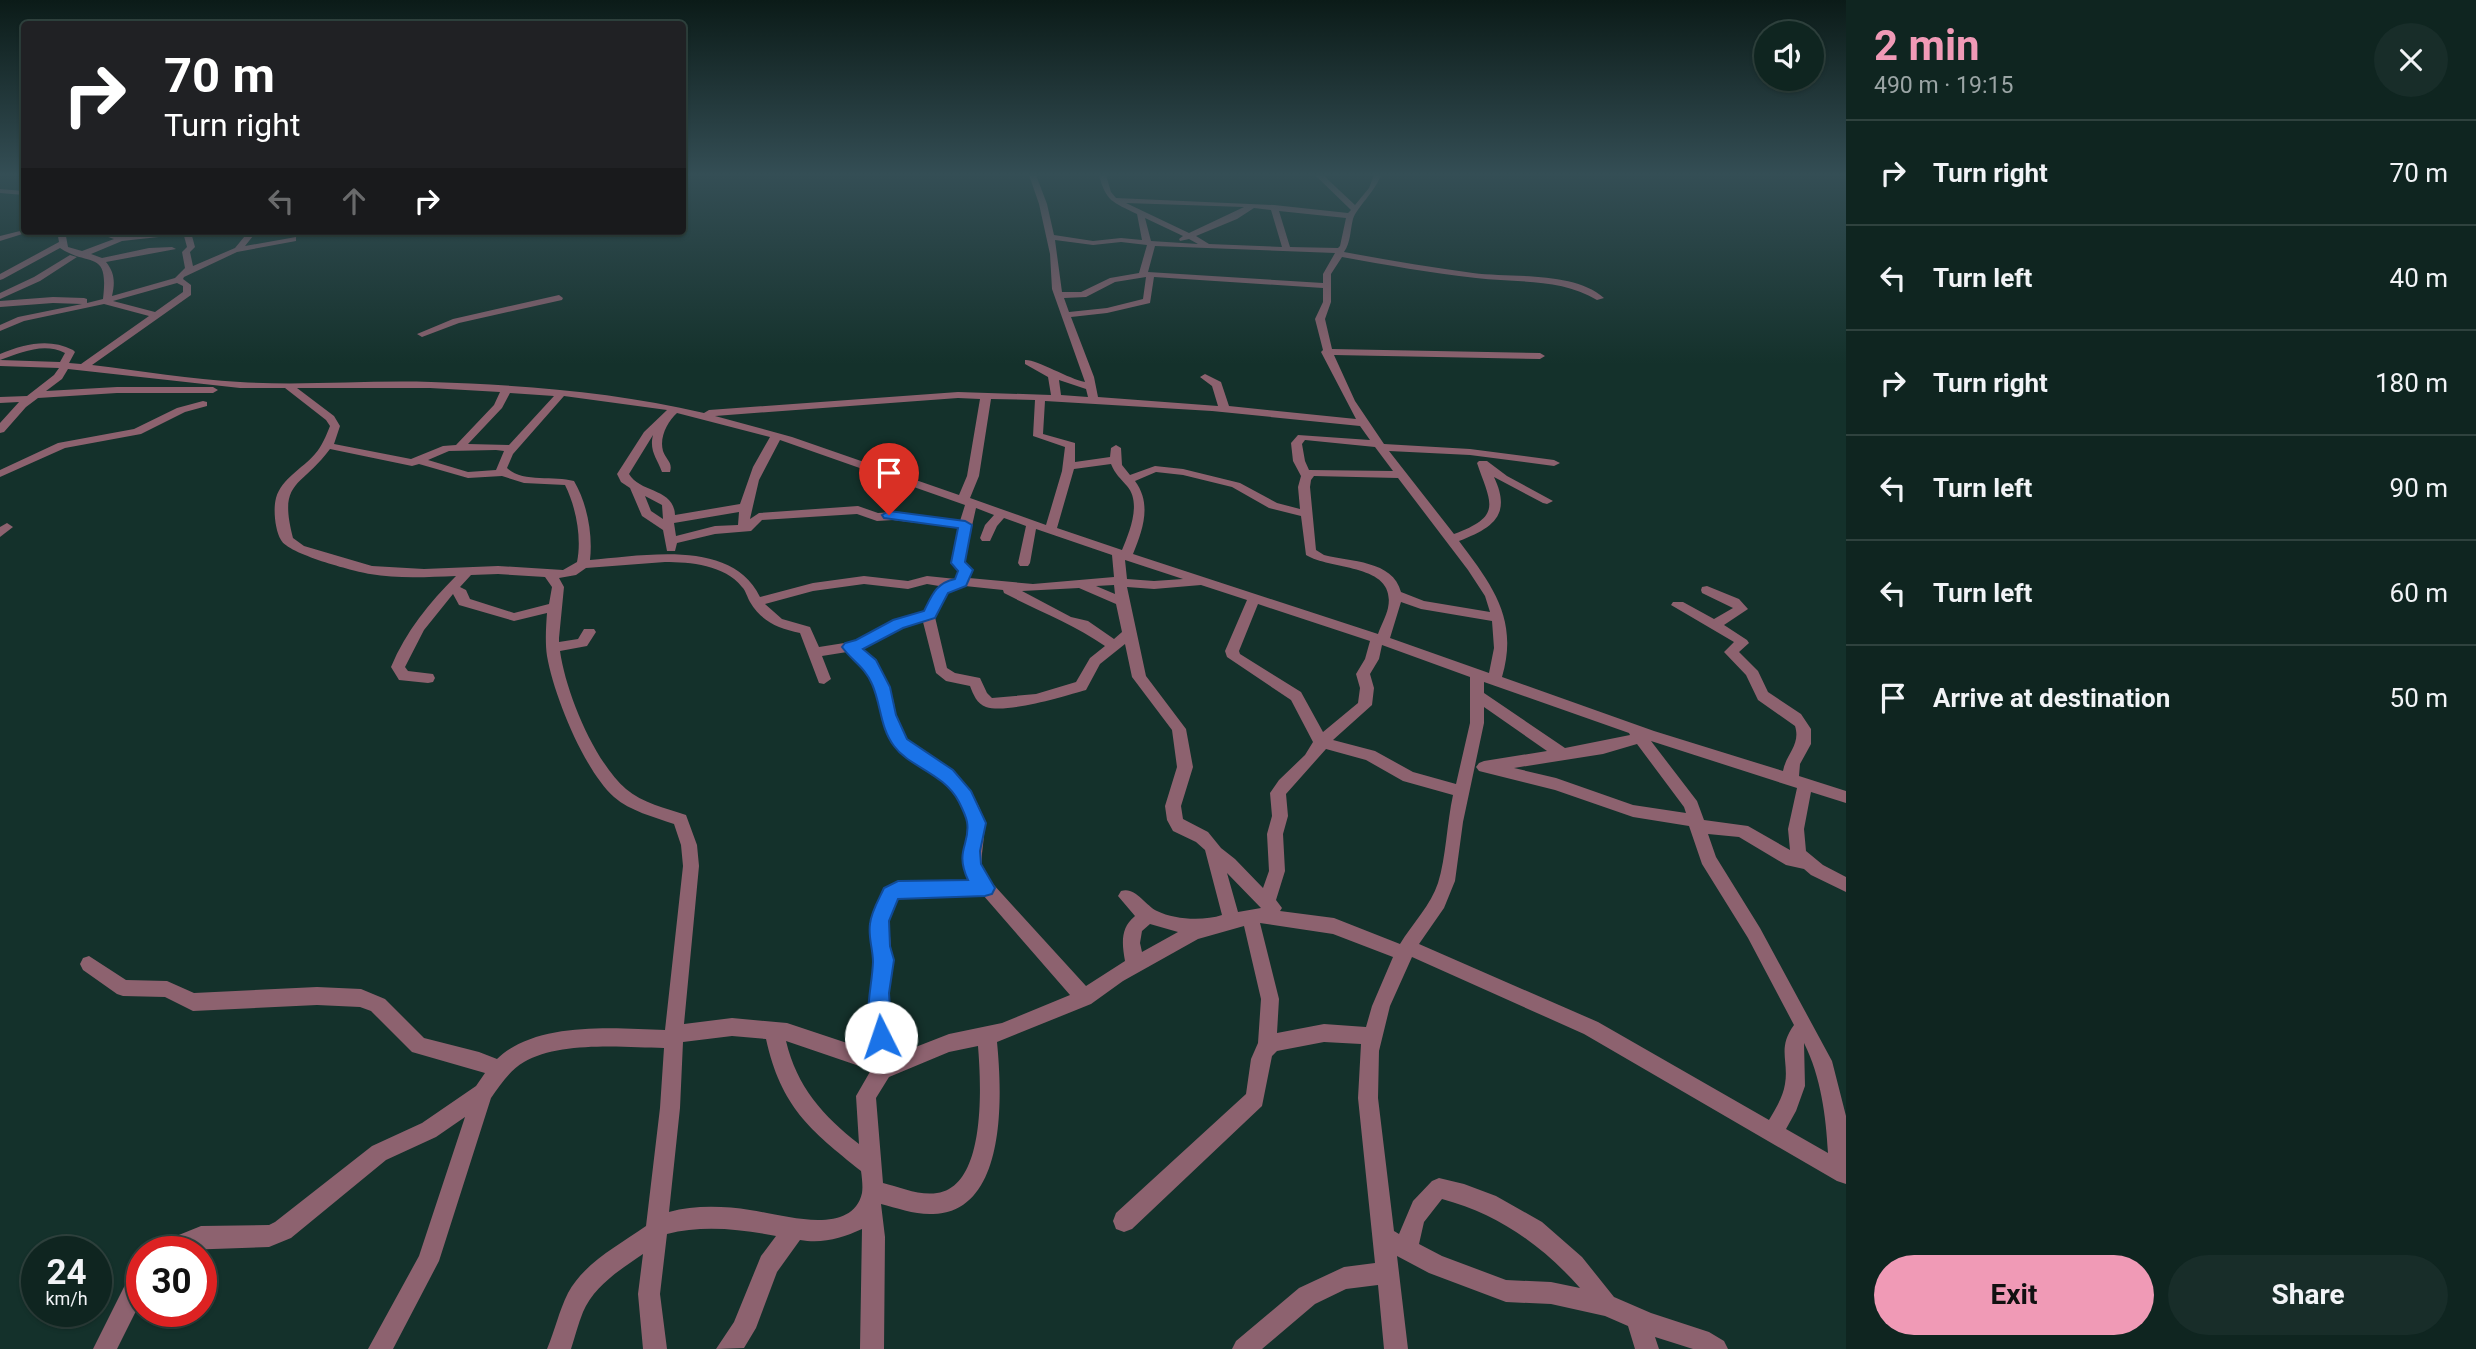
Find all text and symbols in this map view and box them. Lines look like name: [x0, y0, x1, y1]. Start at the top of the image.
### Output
map controls: [1754, 21, 1824, 91]
button: sound: [1754, 21, 1824, 91]
text: 2 min: [1874, 21, 1980, 70]
button: close: [2374, 23, 2448, 97]
text: 70 m: [164, 47, 275, 104]
icon: right: [49, 49, 140, 140]
text: 490 m · 19:15: [1874, 72, 2013, 99]
text: Turn right: [164, 106, 300, 144]
icon: right: [1874, 154, 1912, 192]
text: Turn right: [1933, 158, 2048, 188]
text: 70 m: [2390, 158, 2448, 188]
icon: left: [262, 182, 300, 220]
icon: ahead: [335, 182, 373, 220]
icon: right: [408, 182, 446, 220]
icon: left: [1874, 259, 1912, 297]
text: Turn left: [1933, 263, 2032, 293]
text: 40 m: [2390, 263, 2448, 293]
icon: right: [1874, 364, 1912, 402]
text: Turn right: [1933, 368, 2048, 398]
text: 180 m: [2375, 368, 2448, 398]
pin: [859, 443, 919, 515]
icon: arrive: [870, 454, 908, 492]
icon: left: [1874, 469, 1912, 507]
text: Turn left: [1933, 473, 2032, 503]
text: 90 m: [2390, 473, 2448, 503]
icon: left: [1874, 574, 1912, 612]
text: Turn left: [1933, 578, 2032, 608]
text: 60 m: [2390, 578, 2448, 608]
icon: arrive: [1874, 679, 1912, 717]
text: Arrive at destination: [1933, 683, 2170, 713]
text: 50 m: [2390, 683, 2448, 713]
position arrow: [844, 1000, 918, 1074]
speed limit sign: 30: [126, 1236, 217, 1327]
text: 24: [46, 1252, 87, 1293]
button: Exit: [1874, 1255, 2154, 1335]
button: Share: [2168, 1255, 2448, 1335]
text: km/h: [45, 1288, 88, 1309]

